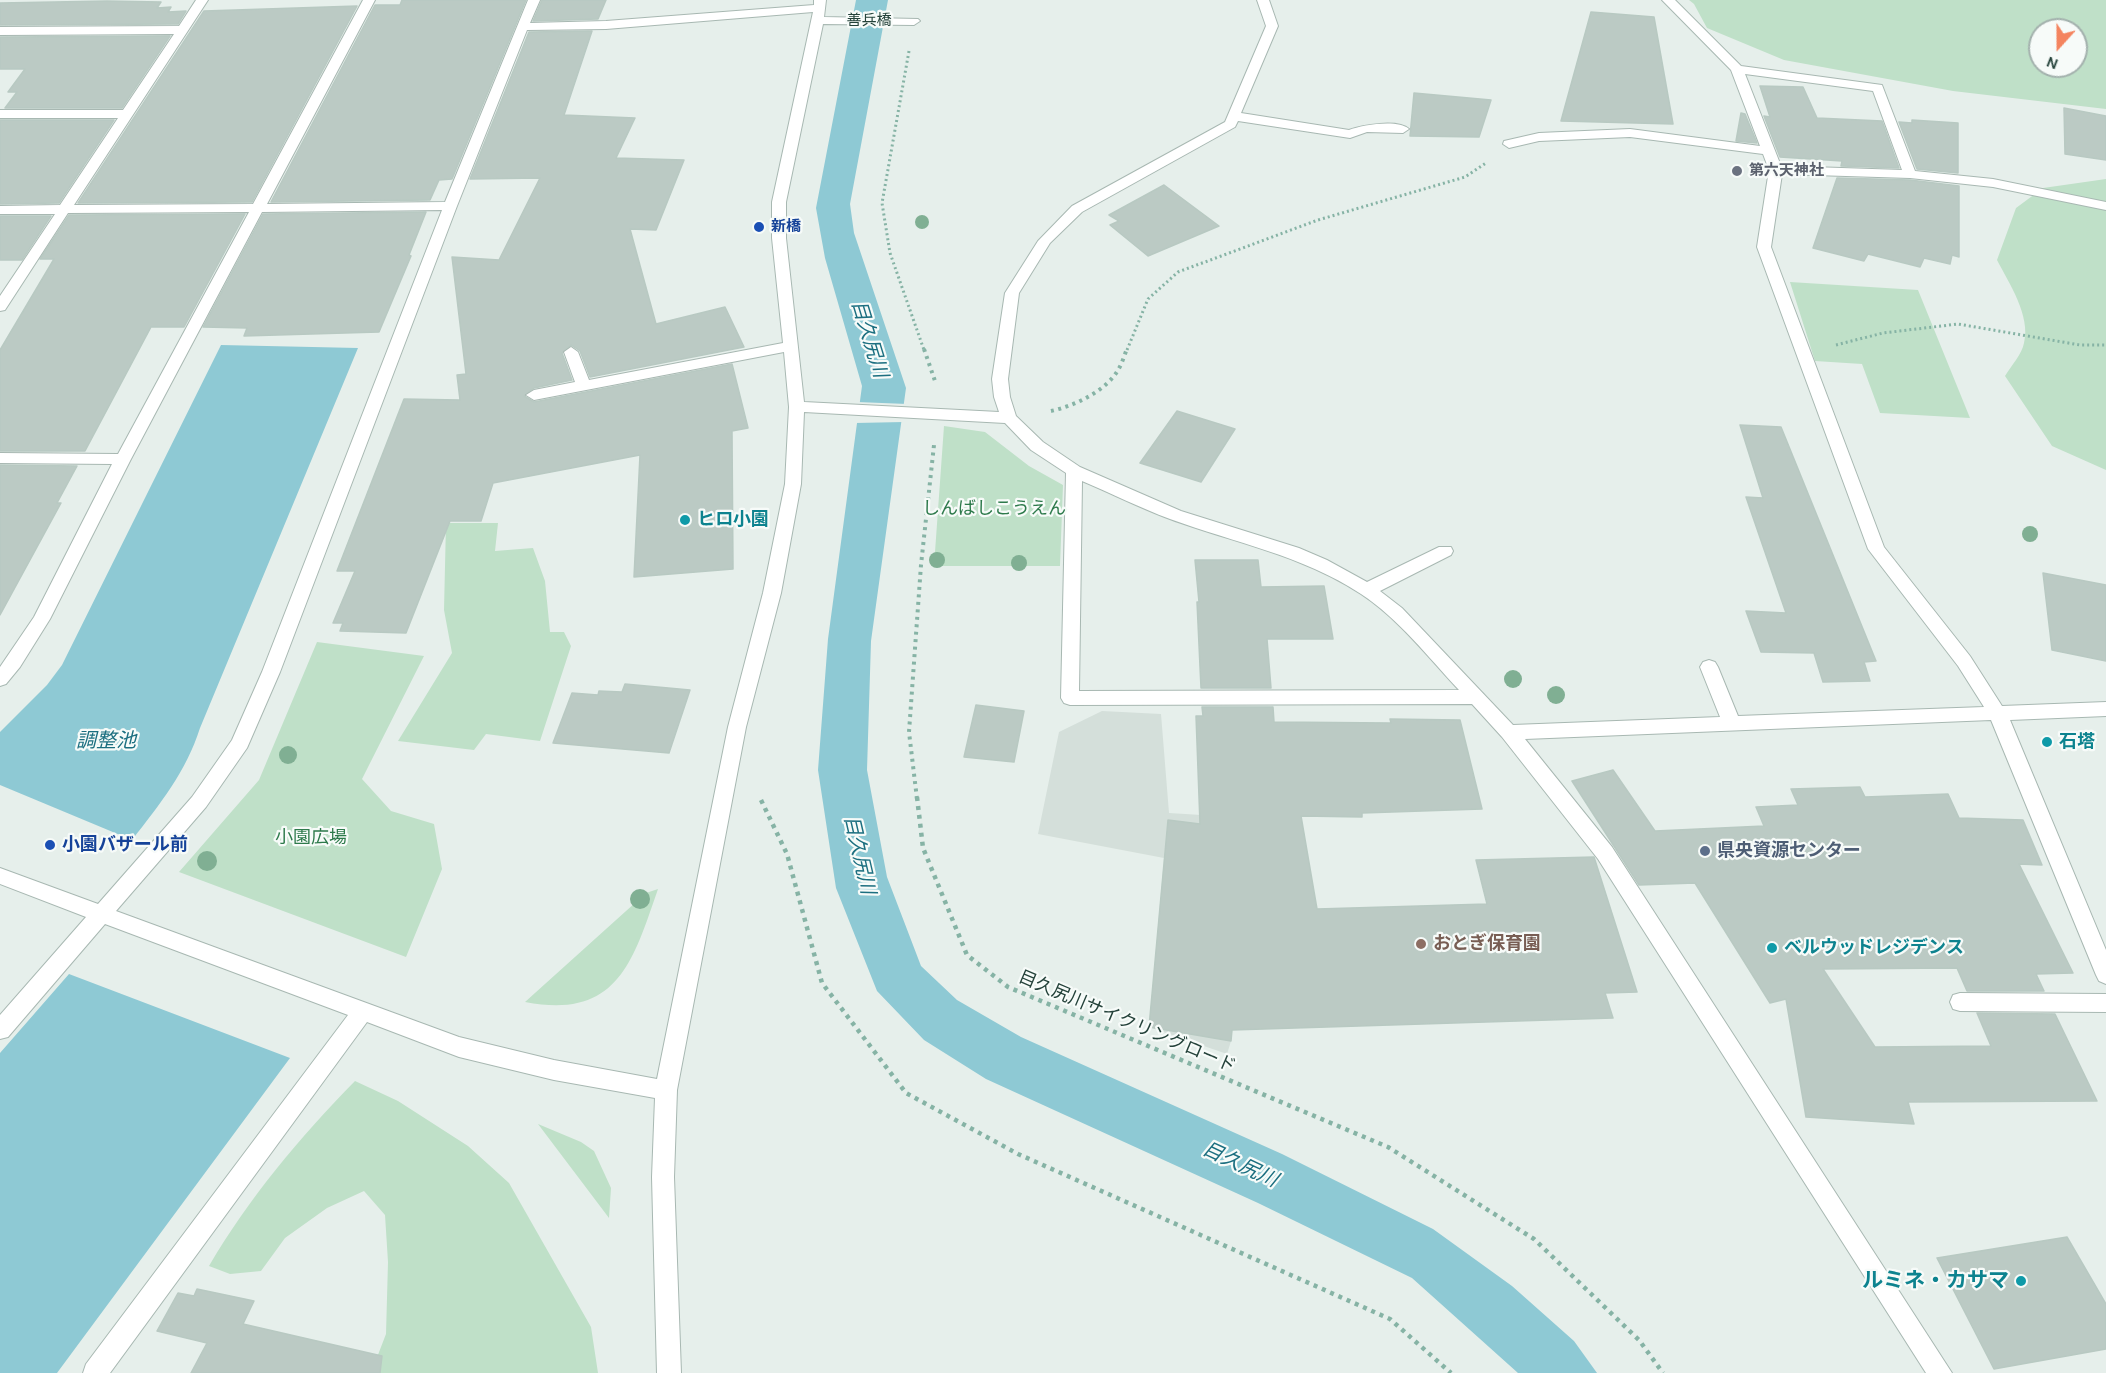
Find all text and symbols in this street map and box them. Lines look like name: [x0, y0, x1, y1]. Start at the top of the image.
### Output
street label: 善兵橋: [847, 12, 891, 30]
north arrow: [2028, 18, 2088, 78]
text: N: [2043, 52, 2061, 74]
place label: 第六天神社: [1749, 162, 1824, 180]
marker: 第六天神社: [1730, 164, 1744, 178]
place label: 新橋: [771, 218, 801, 236]
marker: 新橋: [752, 220, 766, 234]
water label: 目久尻川: [846, 297, 892, 381]
park label: しんばしこうえん: [922, 498, 1066, 520]
place label: ヒロ小園: [697, 509, 769, 531]
marker: ヒロ小園: [678, 513, 692, 527]
water label: 調整池: [76, 729, 136, 753]
place label: 石塔: [2059, 731, 2095, 753]
marker: 石塔: [2040, 735, 2054, 749]
water label: 目久尻川: [838, 813, 880, 897]
park label: 小園広場: [275, 827, 347, 849]
place label: 小園バザール前: [62, 834, 188, 856]
marker: 小園バザール前: [43, 838, 57, 852]
place label: 県央資源センター: [1717, 840, 1861, 862]
marker: 県央資源センター: [1698, 844, 1712, 858]
place label: おとぎ保育園: [1433, 933, 1541, 955]
marker: おとぎ保育園: [1414, 937, 1428, 951]
place label: ベルウッドレジデンス: [1784, 937, 1964, 959]
marker: ベルウッドレジデンス: [1765, 941, 1779, 955]
street label: 目久尻川サイクリングロード: [1015, 966, 1239, 1078]
water label: 目久尻川: [1199, 1137, 1281, 1193]
place label: ルミネ・カサマ: [1862, 1268, 2009, 1294]
marker: ルミネ・カサマ: [2014, 1274, 2028, 1288]

